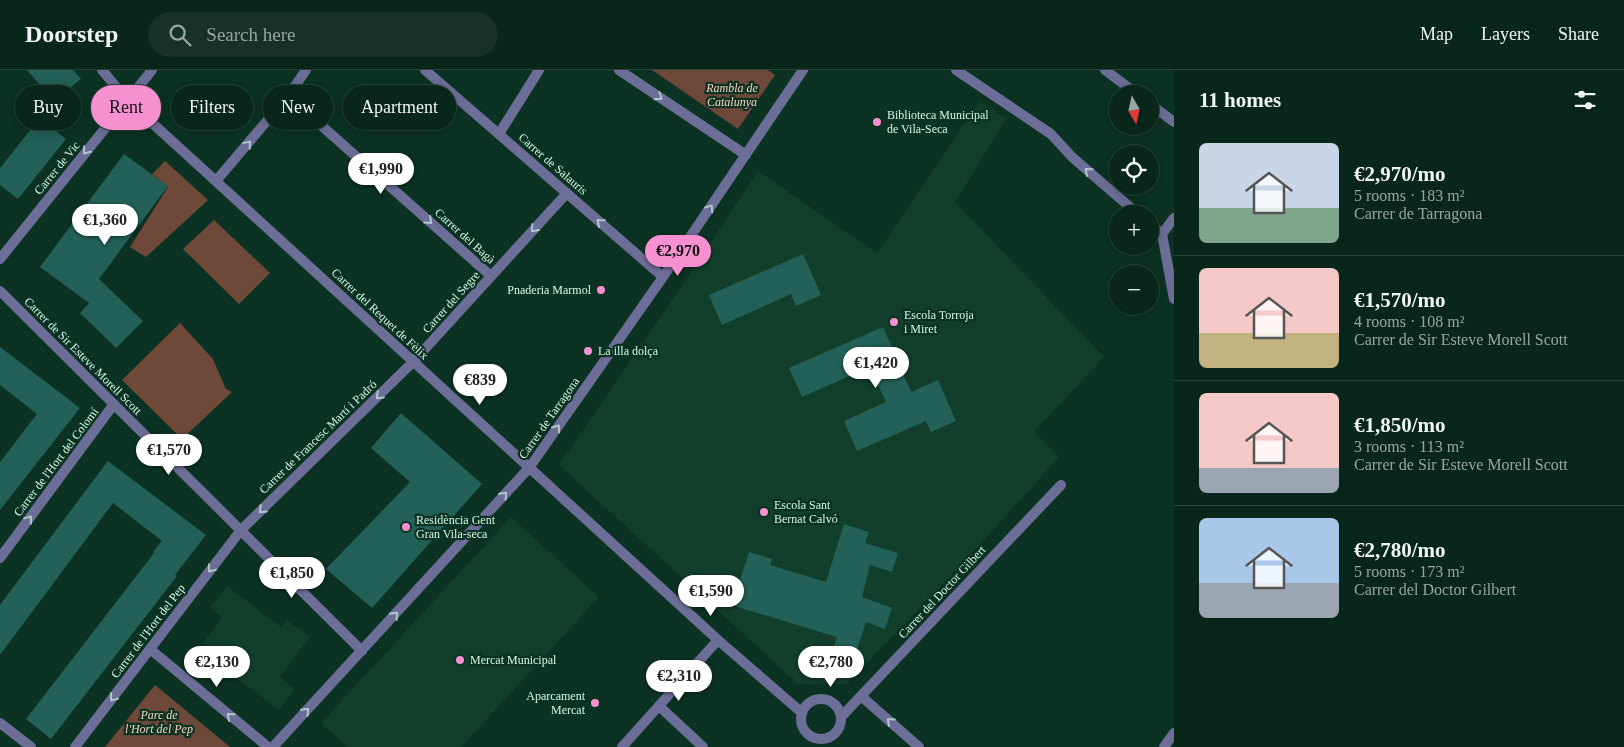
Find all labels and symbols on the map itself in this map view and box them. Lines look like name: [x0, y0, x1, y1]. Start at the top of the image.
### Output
park label: Rambla de Catalunya: [705, 81, 759, 109]
north arrow: [1109, 85, 1159, 135]
one-way arrow: [654, 91, 663, 100]
place label: Biblioteca Municipal de Vila-Seca: [887, 108, 989, 136]
marker: Biblioteca Municipal de Vila-Seca: [871, 116, 883, 128]
street label: Carrer de Salauris: [516, 130, 591, 198]
street label: Carrer de Vic: [31, 139, 83, 197]
one-way arrow: [242, 140, 251, 149]
one-way arrow: [83, 145, 91, 154]
pin: €1,990: [340, 152, 422, 195]
one-way arrow: [1085, 168, 1094, 177]
pin: €1,360: [64, 204, 146, 246]
street label: Carrer del Bagà: [432, 205, 498, 267]
one-way arrow: [704, 205, 713, 214]
one-way arrow: [424, 215, 433, 224]
one-way arrow: [597, 219, 606, 228]
one-way arrow: [531, 223, 540, 232]
pin: €2,970: [637, 234, 719, 277]
street label: Carrer del Requet de Fèlix: [329, 265, 431, 363]
street label: Carrer del Segre: [419, 268, 483, 336]
place label: Pnaderia Marmol: [507, 283, 592, 297]
marker: Pnaderia Marmol: [595, 284, 607, 296]
street label: Carrer de Sir Esteve Morell Scott: [21, 294, 145, 418]
place label: Escola Torroja i Miret: [904, 308, 975, 336]
marker: Escola Torroja i Miret: [888, 316, 900, 328]
place label: La illa dolça: [598, 344, 659, 358]
marker: La illa dolça: [582, 345, 594, 357]
pin: €1,420: [835, 346, 917, 389]
pin: €839: [450, 364, 510, 406]
street label: Carrer de Tarragona: [516, 374, 583, 461]
street label: Carrer de Francesc Martí i Padró: [256, 377, 380, 497]
one-way arrow: [375, 390, 384, 399]
street label: Carrer de l'Hort del Colomí: [11, 404, 102, 519]
one-way arrow: [551, 424, 560, 434]
pin: €1,570: [128, 434, 210, 476]
one-way arrow: [499, 492, 508, 501]
place label: Escola Sant Bernat Calvó: [774, 498, 838, 526]
one-way arrow: [259, 504, 268, 513]
marker: Escola Sant Bernat Calvó: [758, 506, 770, 518]
place label: Residència Gent Gran Vila-seca: [416, 513, 496, 541]
one-way arrow: [23, 515, 32, 525]
marker: Residència Gent Gran Vila-seca: [400, 521, 412, 533]
street label: Carrer del Doctor Gilbert: [895, 542, 989, 641]
pin: €1,850: [251, 556, 333, 599]
one-way arrow: [209, 563, 217, 572]
pin: €1,590: [670, 574, 752, 617]
street label: Carrer de l'Hort del Pep: [108, 581, 188, 681]
one-way arrow: [389, 611, 398, 620]
pin: €2,130: [176, 646, 258, 688]
pin: €2,780: [790, 646, 872, 688]
place label: Mercat Municipal: [470, 653, 557, 667]
marker: Mercat Municipal: [454, 654, 466, 666]
pin: €2,310: [638, 660, 720, 702]
place label: Aparcament Mercat: [526, 689, 586, 717]
one-way arrow: [110, 692, 118, 701]
marker: Aparcament Mercat: [589, 697, 601, 709]
park label: Parc de l'Hort del Pep: [125, 708, 193, 736]
one-way arrow: [300, 708, 309, 717]
one-way arrow: [227, 712, 236, 721]
one-way arrow: [887, 718, 896, 727]

